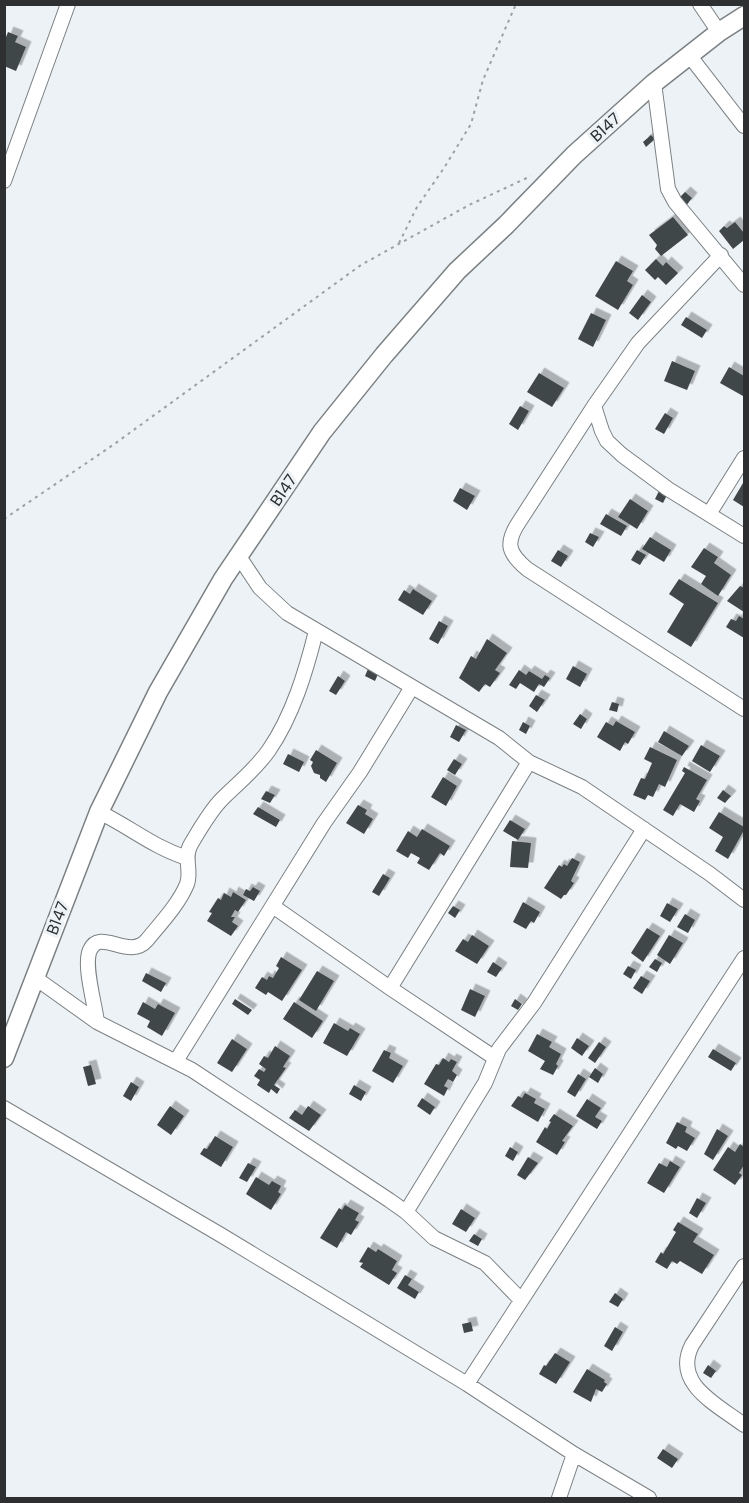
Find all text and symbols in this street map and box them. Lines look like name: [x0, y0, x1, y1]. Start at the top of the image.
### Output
street label: B147: [585, 107, 626, 147]
street label: B147: [264, 470, 303, 511]
street label: B147: [41, 898, 74, 938]

